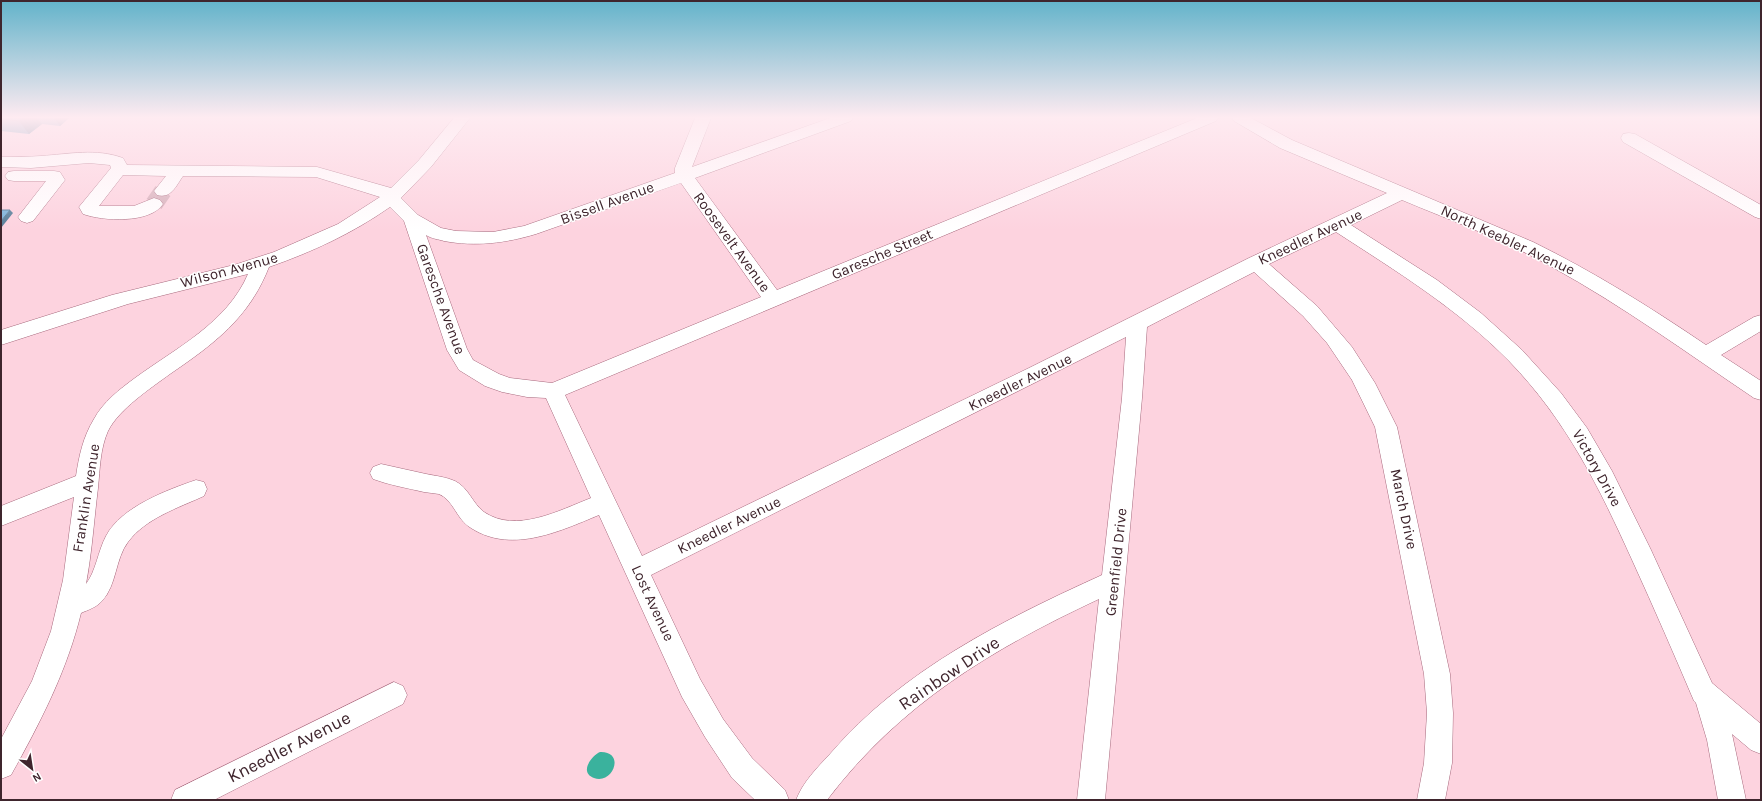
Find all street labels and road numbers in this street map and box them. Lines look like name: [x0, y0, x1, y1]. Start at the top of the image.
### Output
street label: Bissell Avenue: [558, 178, 656, 228]
street label: Roosevelt Avenue: [690, 188, 774, 296]
street label: North Keebler Avenue: [1438, 201, 1578, 279]
street label: Kneedler Avenue: [1255, 205, 1365, 269]
street label: Garesche Street: [829, 224, 936, 283]
street label: Garesche Avenue: [413, 241, 469, 357]
street label: Wilson Avenue: [178, 248, 280, 292]
street label: Kneedler Avenue: [965, 349, 1075, 415]
street label: Victory Drive: [1568, 426, 1626, 510]
street label: Franklin Avenue: [69, 442, 103, 554]
street label: March Drive: [1387, 467, 1421, 551]
street label: Kneedler Avenue: [674, 492, 784, 558]
street label: Greenfield Drive: [1101, 507, 1131, 617]
street label: Lost Avenue: [628, 562, 678, 644]
street label: Rainbow Drive: [894, 631, 1004, 715]
street label: Kneedler Avenue: [224, 706, 354, 788]

